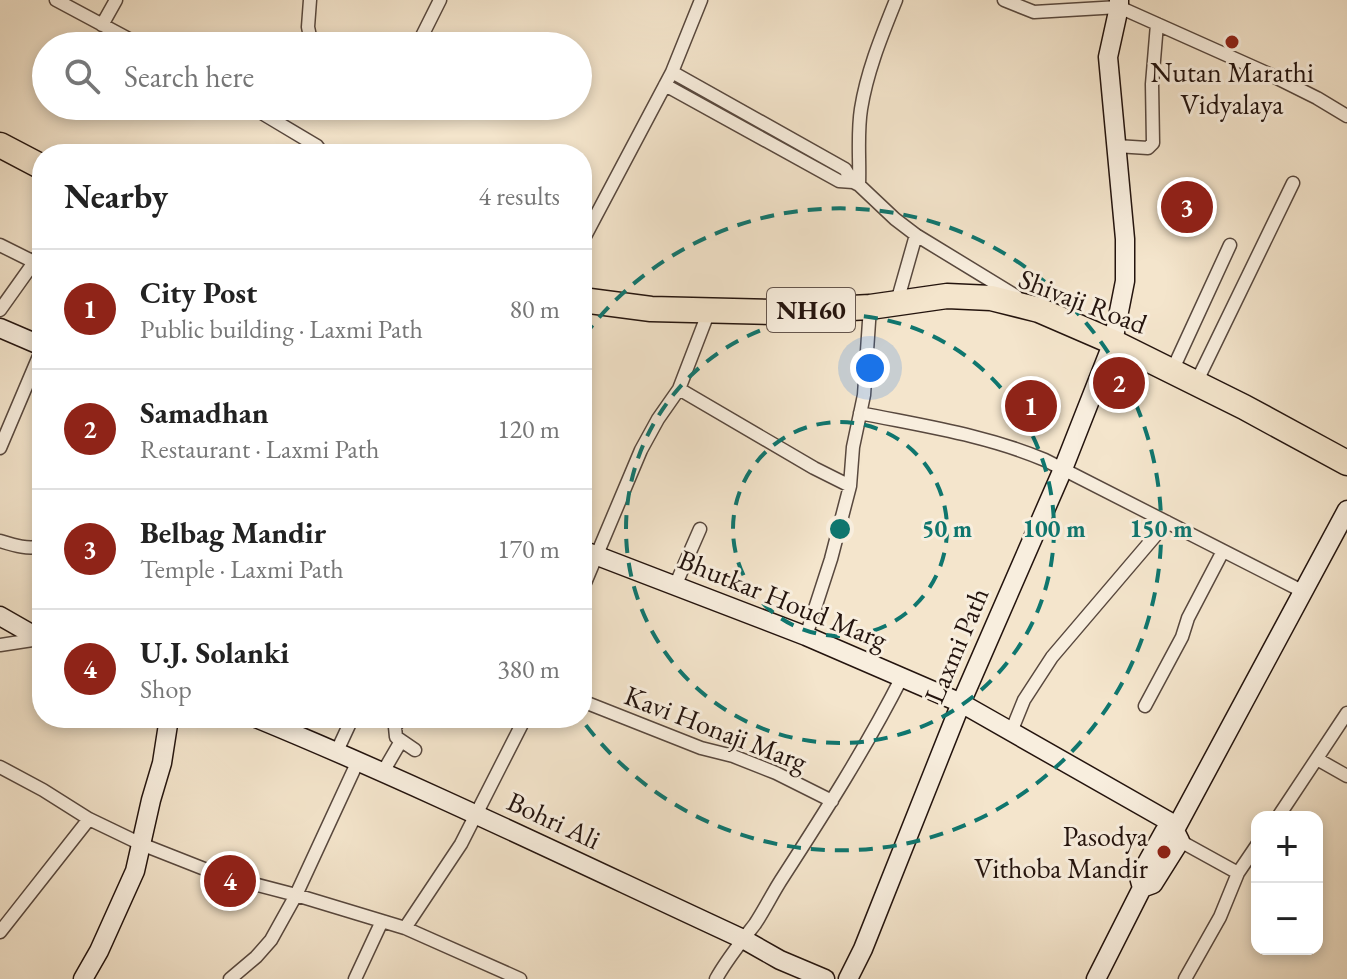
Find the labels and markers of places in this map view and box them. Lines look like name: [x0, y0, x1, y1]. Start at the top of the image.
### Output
marker: Nutan Marathi Vidyalaya: [1223, 33, 1241, 51]
place label: Nutan Marathi Vidyalaya: [1150, 54, 1314, 122]
pin: 3: [1161, 177, 1213, 237]
pin: 2: [1093, 353, 1145, 413]
pin: 1: [1005, 376, 1057, 436]
centre of rings: [826, 515, 854, 543]
place label: Pasodya Vithoba Mandir: [974, 818, 1149, 886]
marker: Pasodya Vithoba Mandir: [1155, 843, 1173, 861]
pin: 4: [204, 851, 256, 911]

